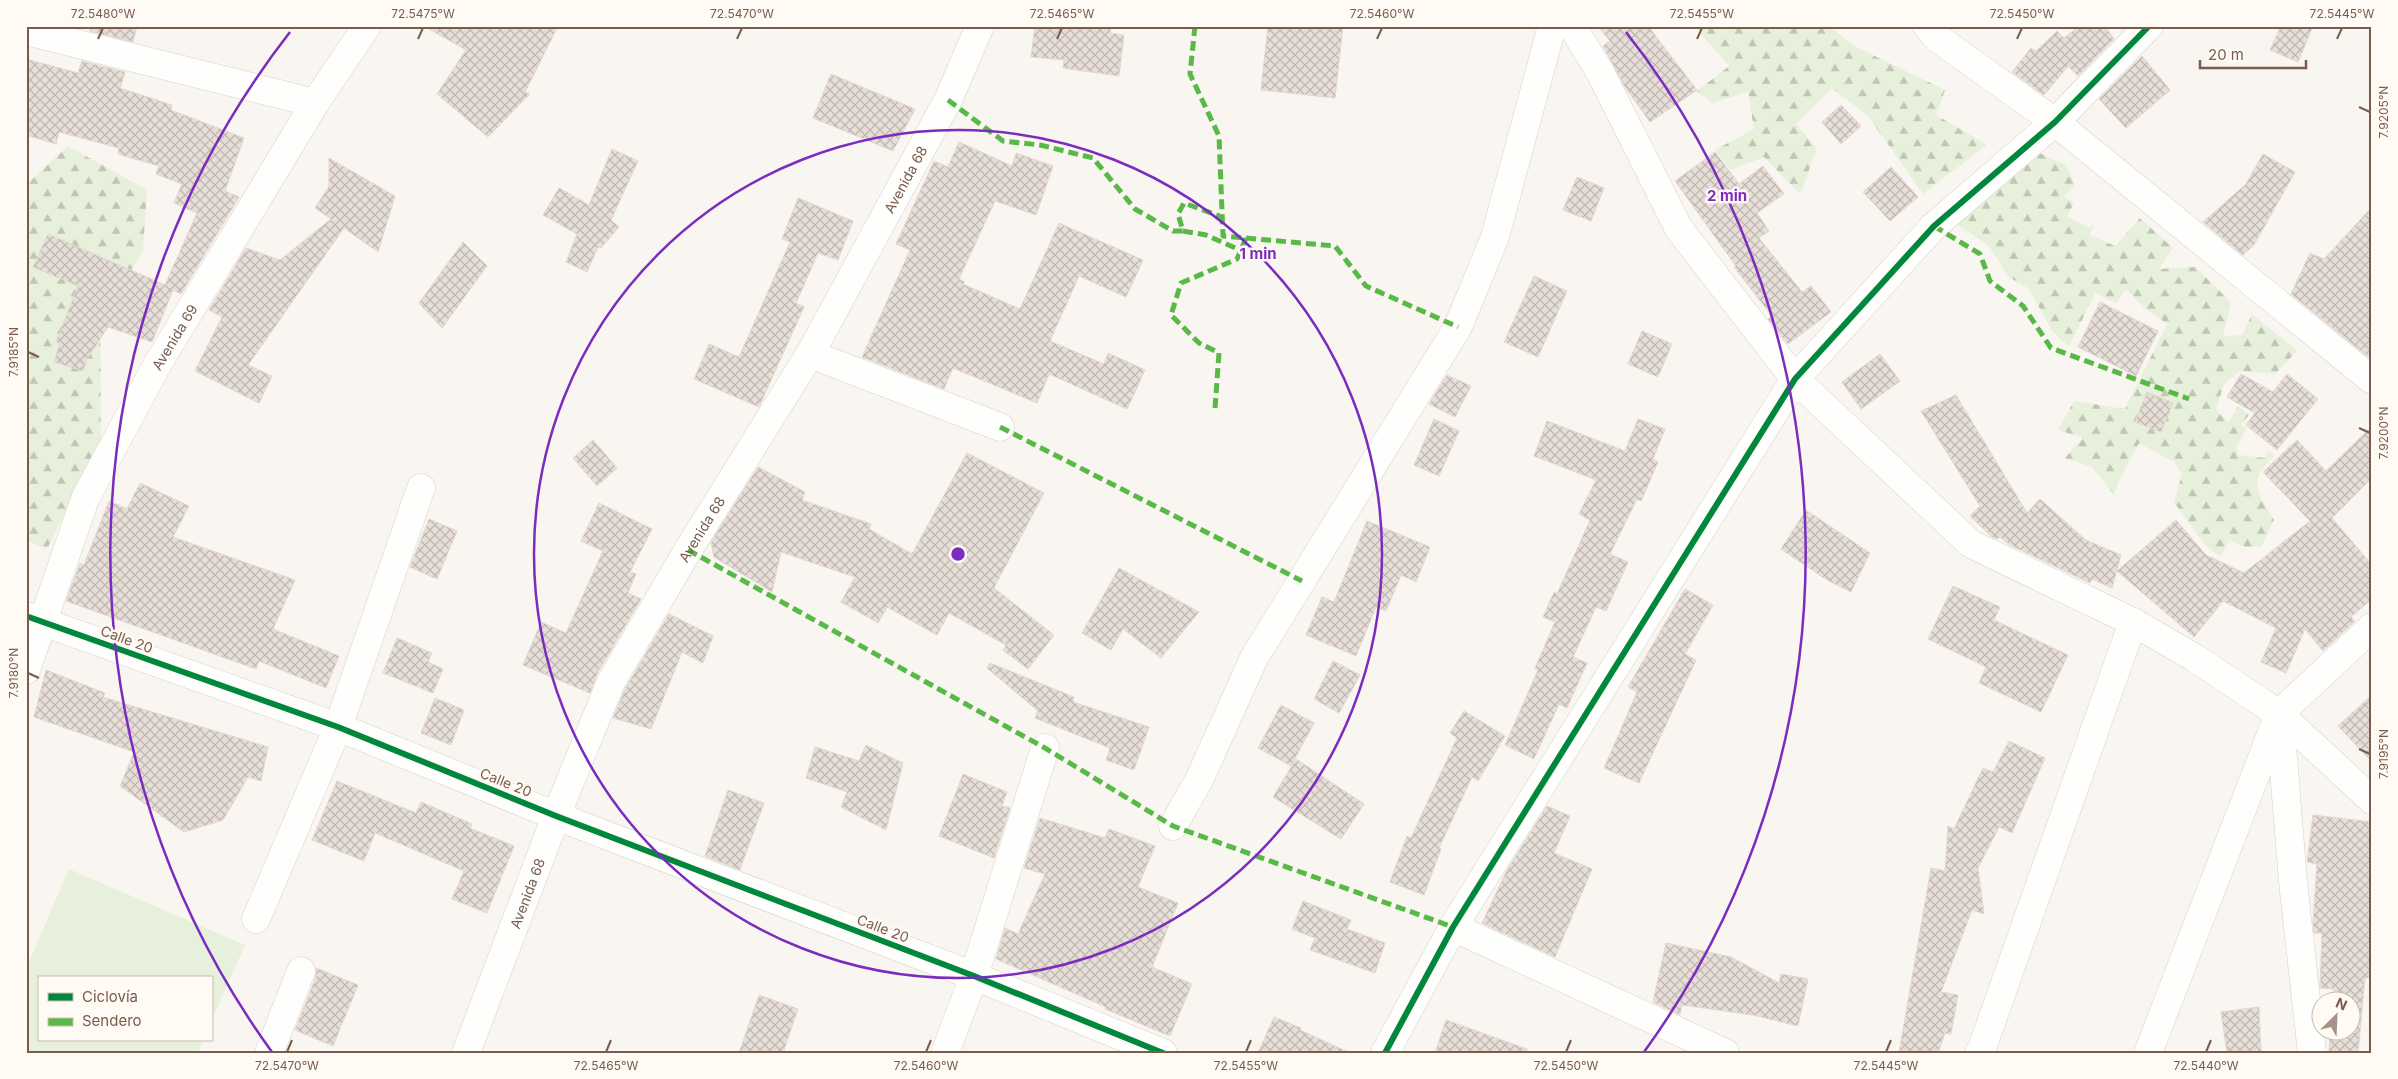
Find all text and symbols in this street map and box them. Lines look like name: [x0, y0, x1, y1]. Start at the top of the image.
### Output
text: 72.5480°W: [71, 6, 136, 21]
text: 72.5475°W: [391, 6, 455, 21]
text: 72.5470°W: [710, 6, 774, 21]
text: 72.5465°W: [1030, 6, 1094, 21]
text: 72.5460°W: [1350, 6, 1415, 21]
text: 72.5455°W: [1670, 6, 1734, 21]
text: 72.5450°W: [1990, 6, 2054, 21]
text: 72.5445°W: [2310, 6, 2375, 21]
scale bar: [2200, 38, 2307, 70]
text: 20 m: [2208, 45, 2244, 64]
text: 7.9205°N: [2376, 86, 2391, 138]
street label: Avenida 68: [880, 143, 930, 216]
text: 2 min: [1707, 186, 1747, 205]
text: 1 min: [1239, 244, 1277, 263]
street label: Avenida 69: [148, 301, 200, 373]
text: 7.9185°N: [6, 327, 21, 377]
text: 7.9200°N: [2376, 406, 2391, 460]
street label: Avenida 68: [675, 493, 728, 565]
centre of rings: [949, 545, 967, 563]
street label: Calle 20: [99, 622, 155, 656]
text: 7.9180°N: [6, 648, 21, 698]
text: 7.9195°N: [2376, 729, 2391, 779]
street label: Calle 20: [478, 764, 534, 800]
street label: Avenida 68: [506, 856, 548, 931]
street label: Calle 20: [855, 910, 911, 946]
legend: [38, 976, 212, 1042]
text: Ciclovía: [82, 987, 138, 1006]
north arrow: [2310, 992, 2360, 1042]
text: N: [2333, 994, 2350, 1014]
text: Sendero: [82, 1011, 142, 1030]
text: 72.5470°W: [255, 1058, 319, 1073]
text: 72.5465°W: [574, 1058, 638, 1073]
text: 72.5460°W: [894, 1058, 959, 1073]
text: 72.5455°W: [1214, 1058, 1278, 1073]
text: 72.5450°W: [1534, 1058, 1598, 1073]
text: 72.5445°W: [1854, 1058, 1919, 1073]
text: 72.5440°W: [2173, 1058, 2239, 1073]

